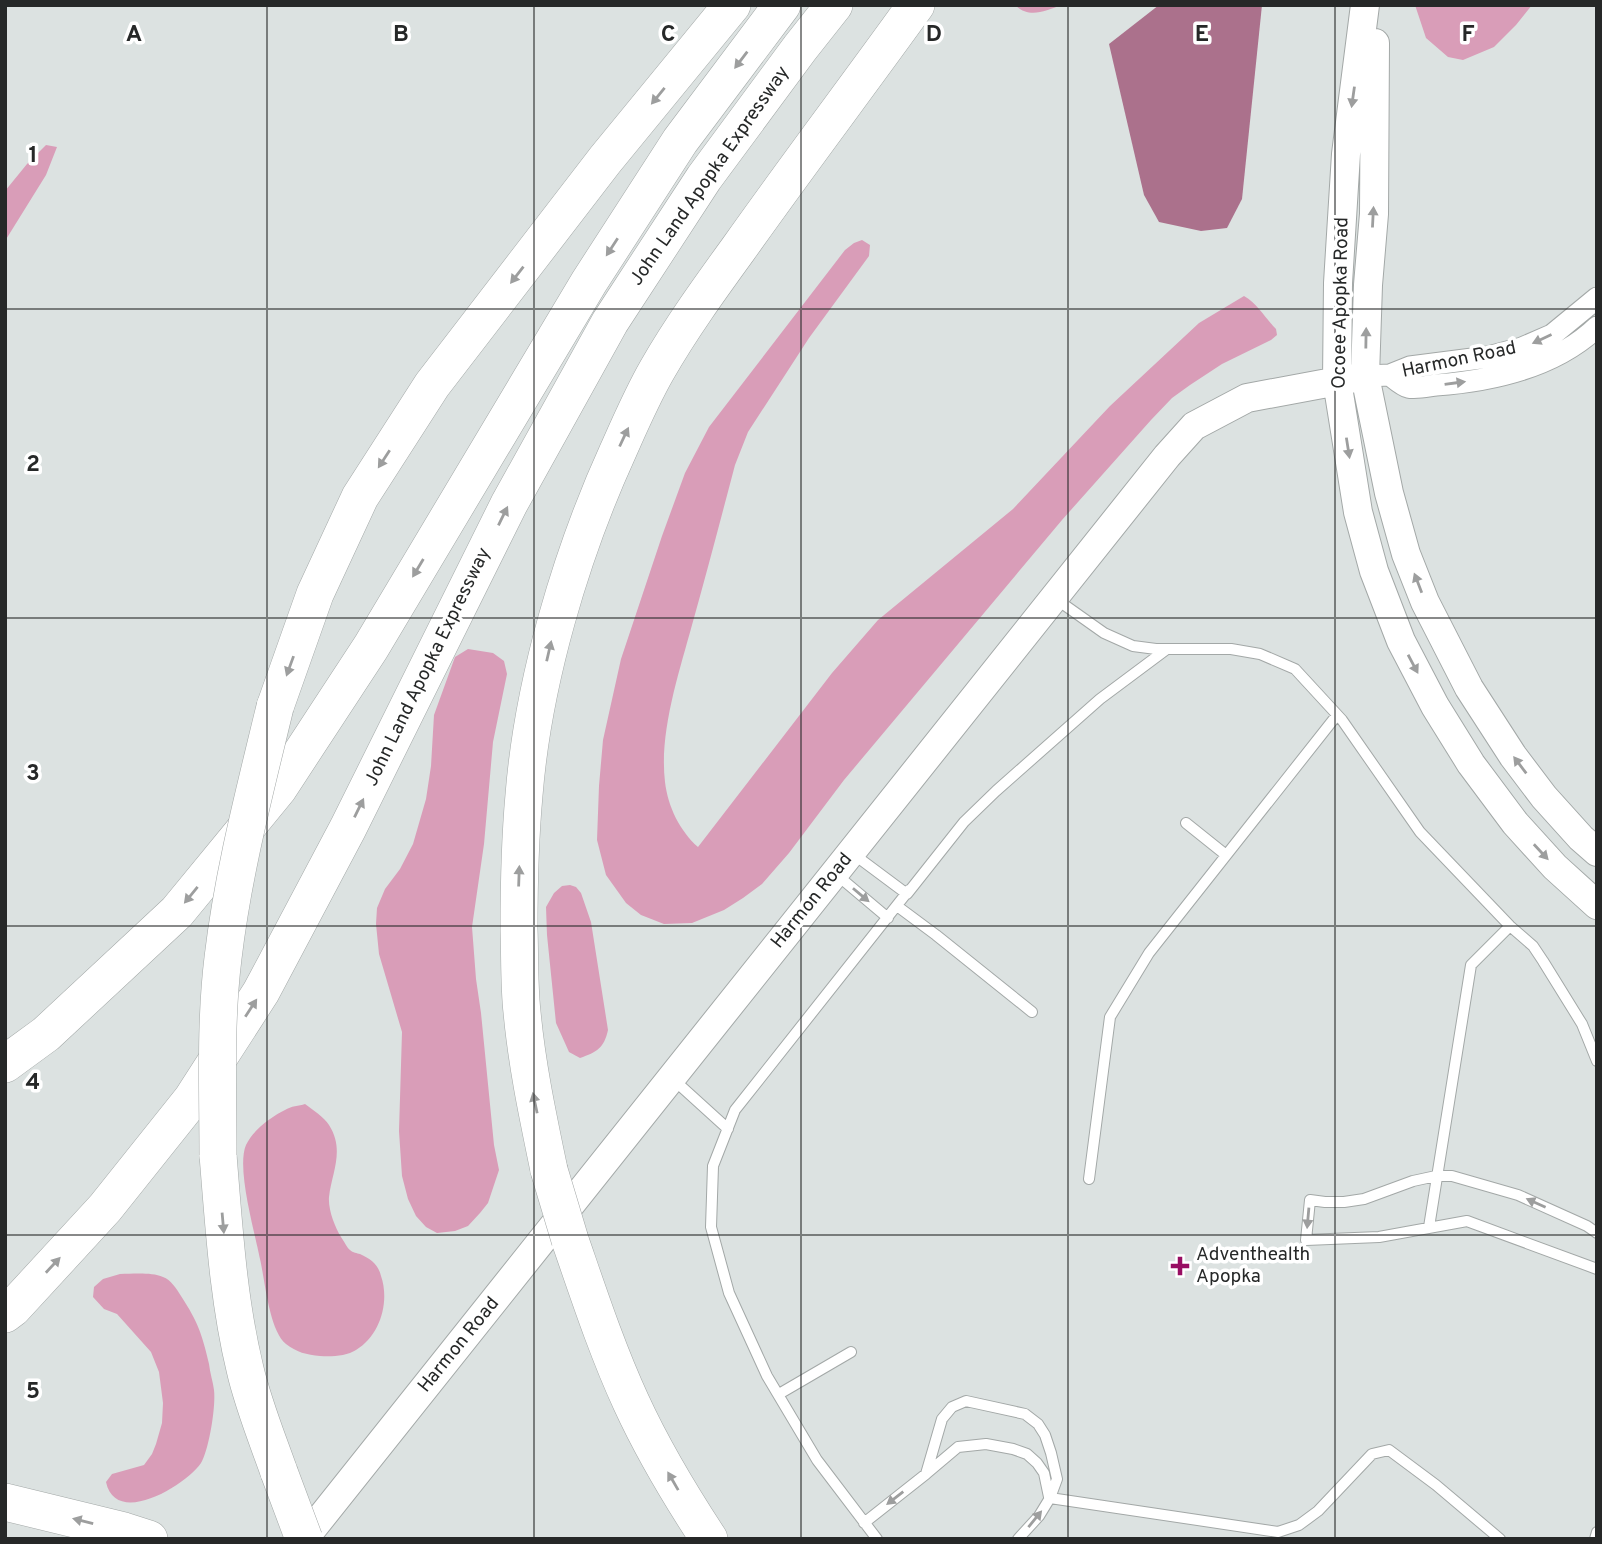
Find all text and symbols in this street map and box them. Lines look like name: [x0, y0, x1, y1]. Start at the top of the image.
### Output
text: A: [126, 21, 142, 50]
text: B: [393, 21, 409, 50]
text: C: [661, 21, 675, 50]
text: D: [926, 21, 942, 50]
text: E: [1195, 21, 1209, 50]
text: F: [1461, 21, 1475, 50]
one-way arrow: [734, 51, 748, 69]
street label: John Land Apopka Expressway: [625, 62, 795, 290]
one-way arrow: [1348, 86, 1359, 108]
one-way arrow: [650, 87, 665, 105]
text: 1: [28, 142, 38, 171]
one-way arrow: [1368, 206, 1379, 228]
street label: Ocoee Apopka Road: [1328, 217, 1354, 389]
one-way arrow: [605, 237, 618, 257]
one-way arrow: [510, 266, 524, 284]
one-way arrow: [1361, 327, 1372, 349]
one-way arrow: [1532, 334, 1553, 345]
street label: Harmon Road: [1400, 336, 1518, 384]
one-way arrow: [1444, 377, 1466, 388]
one-way arrow: [618, 427, 630, 447]
one-way arrow: [1343, 437, 1354, 459]
one-way arrow: [378, 450, 391, 469]
text: 2: [26, 451, 40, 480]
one-way arrow: [498, 506, 509, 526]
street label: John Land Apopka Expressway: [360, 544, 496, 790]
one-way arrow: [412, 558, 425, 577]
one-way arrow: [1412, 573, 1423, 594]
one-way arrow: [544, 640, 555, 662]
one-way arrow: [1408, 654, 1419, 674]
one-way arrow: [284, 655, 295, 676]
one-way arrow: [1512, 756, 1527, 774]
text: 3: [26, 760, 40, 789]
one-way arrow: [353, 798, 364, 818]
one-way arrow: [1533, 843, 1549, 861]
street label: Harmon Road: [766, 848, 858, 954]
one-way arrow: [514, 865, 525, 887]
one-way arrow: [184, 886, 199, 903]
one-way arrow: [853, 887, 870, 902]
one-way arrow: [244, 999, 258, 1017]
text: 4: [26, 1069, 40, 1098]
one-way arrow: [529, 1092, 540, 1114]
one-way arrow: [1525, 1197, 1546, 1208]
one-way arrow: [1303, 1207, 1314, 1229]
one-way arrow: [218, 1212, 229, 1234]
place label: Adventhealth Apopka: [1196, 1243, 1310, 1289]
marker: Adventhealth Apopka: [1170, 1256, 1190, 1276]
one-way arrow: [44, 1257, 60, 1274]
street label: Harmon Road: [413, 1292, 505, 1398]
text: 5: [26, 1378, 40, 1407]
one-way arrow: [666, 1471, 679, 1490]
one-way arrow: [886, 1491, 904, 1506]
one-way arrow: [1027, 1511, 1042, 1528]
one-way arrow: [72, 1515, 94, 1526]

